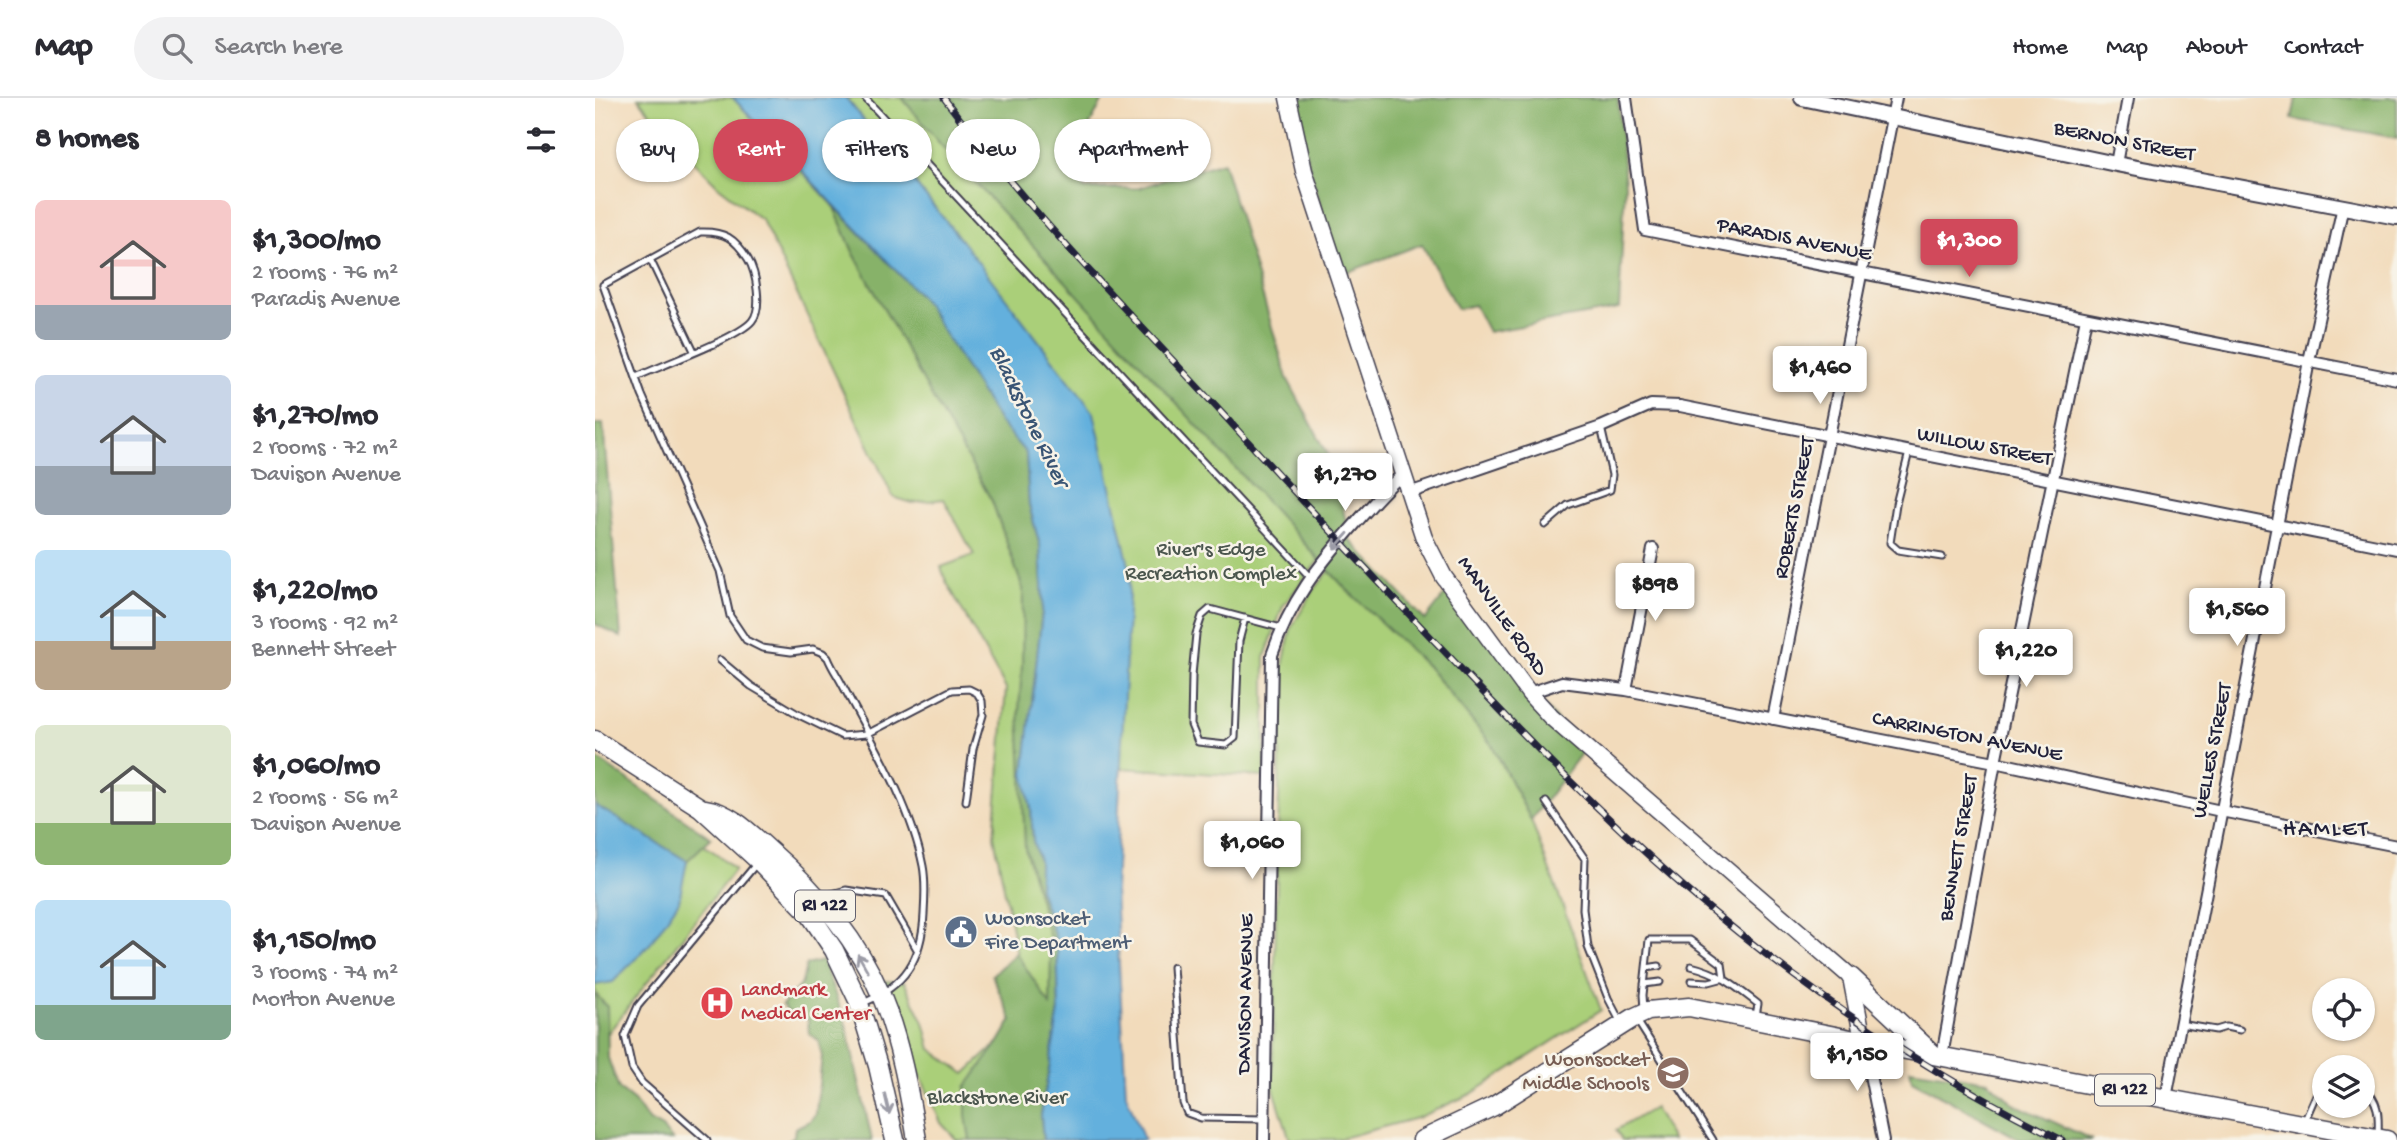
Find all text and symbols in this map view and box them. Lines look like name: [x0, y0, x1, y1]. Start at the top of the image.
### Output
search box: [134, 17, 624, 80]
text: Map: [35, 29, 92, 67]
icon: search: [158, 29, 196, 67]
text: Search here: [214, 33, 343, 64]
text: Home: [2012, 34, 2068, 63]
text: Map: [2106, 34, 2148, 63]
text: About: [2186, 34, 2246, 63]
text: Contact: [2284, 34, 2362, 63]
street label: BERNON STREET: [2050, 117, 2197, 169]
chip: Buy: [616, 119, 699, 182]
chip: Rent: [713, 119, 808, 182]
chip: Filters: [822, 119, 932, 182]
chip: New: [946, 119, 1040, 182]
chip: Apartment: [1054, 119, 1211, 182]
icon: filters: [522, 121, 560, 159]
text: 8 homes: [35, 123, 138, 158]
street label: PARADIS AVENUE: [1714, 214, 1874, 268]
pin: $1,300: [1912, 220, 2026, 279]
text: $1,300/mo: [252, 225, 381, 260]
icon: home: [91, 228, 175, 312]
text: $1,300: [1937, 228, 2001, 255]
text: 2 rooms · 76 m²: [252, 260, 398, 287]
text: Paradis Avenue: [252, 287, 400, 314]
water label: Blackstone River: [982, 342, 1076, 496]
pin: $1,460: [1763, 346, 1877, 406]
text: $1,460: [1789, 355, 1851, 382]
text: $1,270/mo: [252, 400, 378, 435]
icon: home: [91, 403, 175, 487]
street label: WILLOW STREET: [1914, 423, 2054, 473]
street label: ROBERTS STREET: [1770, 434, 1822, 581]
text: 2 rooms · 72 m²: [252, 435, 398, 462]
pin: $1,270: [1288, 454, 1402, 513]
text: Davison Avenue: [252, 462, 401, 489]
text: $1,270: [1313, 462, 1377, 489]
one-way arrow: [1332, 532, 1349, 549]
park label: River's Edge Recreation Complex: [1125, 539, 1297, 588]
street label: MANVILLE ROAD: [1450, 552, 1552, 682]
pin: $898: [1614, 564, 1696, 623]
text: $898: [1631, 572, 1679, 599]
text: $1,220/mo: [252, 575, 378, 610]
icon: home: [91, 578, 175, 662]
pin: $1,560: [2180, 588, 2294, 648]
text: $1,560: [2205, 597, 2269, 624]
text: 3 rooms · 92 m²: [252, 610, 398, 637]
pin: $1,220: [1969, 630, 2083, 689]
text: Bennett Street: [252, 637, 395, 664]
text: $1,220: [1995, 638, 2057, 665]
street label: WELLES STREET: [2189, 680, 2240, 821]
street label: CARRINGTON AVENUE: [1870, 707, 2065, 769]
text: $1,060/mo: [252, 750, 380, 785]
icon: home: [91, 753, 175, 837]
street label: BENNETT STREET: [1935, 772, 1985, 924]
text: 2 rooms · 56 m²: [252, 785, 398, 812]
text: Davison Avenue: [252, 812, 401, 839]
district label: HAMLET: [2283, 817, 2369, 844]
pin: $1,060: [1195, 822, 1309, 881]
text: $1,060: [1220, 830, 1284, 857]
road number: RI 122: [795, 890, 855, 922]
place label: Woonsocket Fire Department: [984, 908, 1133, 957]
public building icon: Woonsocket Fire Department: [942, 913, 980, 951]
street label: DAVISON AVENUE: [1233, 913, 1261, 1076]
text: $1,150/mo: [252, 925, 376, 960]
icon: home: [91, 928, 175, 1012]
one-way arrow: [856, 954, 870, 974]
text: 3 rooms · 74 m²: [252, 960, 398, 987]
map controls: [2312, 978, 2375, 1118]
button: locate: [2312, 978, 2375, 1041]
place label: Landmark Medical Center: [741, 979, 872, 1028]
hospital icon: Landmark Medical Center: [698, 984, 736, 1022]
text: Morton Avenue: [252, 987, 395, 1014]
pin: $1,150: [1800, 1034, 1914, 1093]
text: $1,150: [1826, 1042, 1888, 1069]
place label: Woonsocket Middle Schools: [1523, 1049, 1651, 1098]
school or university icon: Woonsocket Middle Schools: [1654, 1054, 1692, 1092]
button: layers: [2312, 1055, 2375, 1118]
road number: RI 122: [2095, 1074, 2155, 1106]
park label: Blackstone River: [926, 1087, 1068, 1112]
one-way arrow: [881, 1092, 895, 1115]

